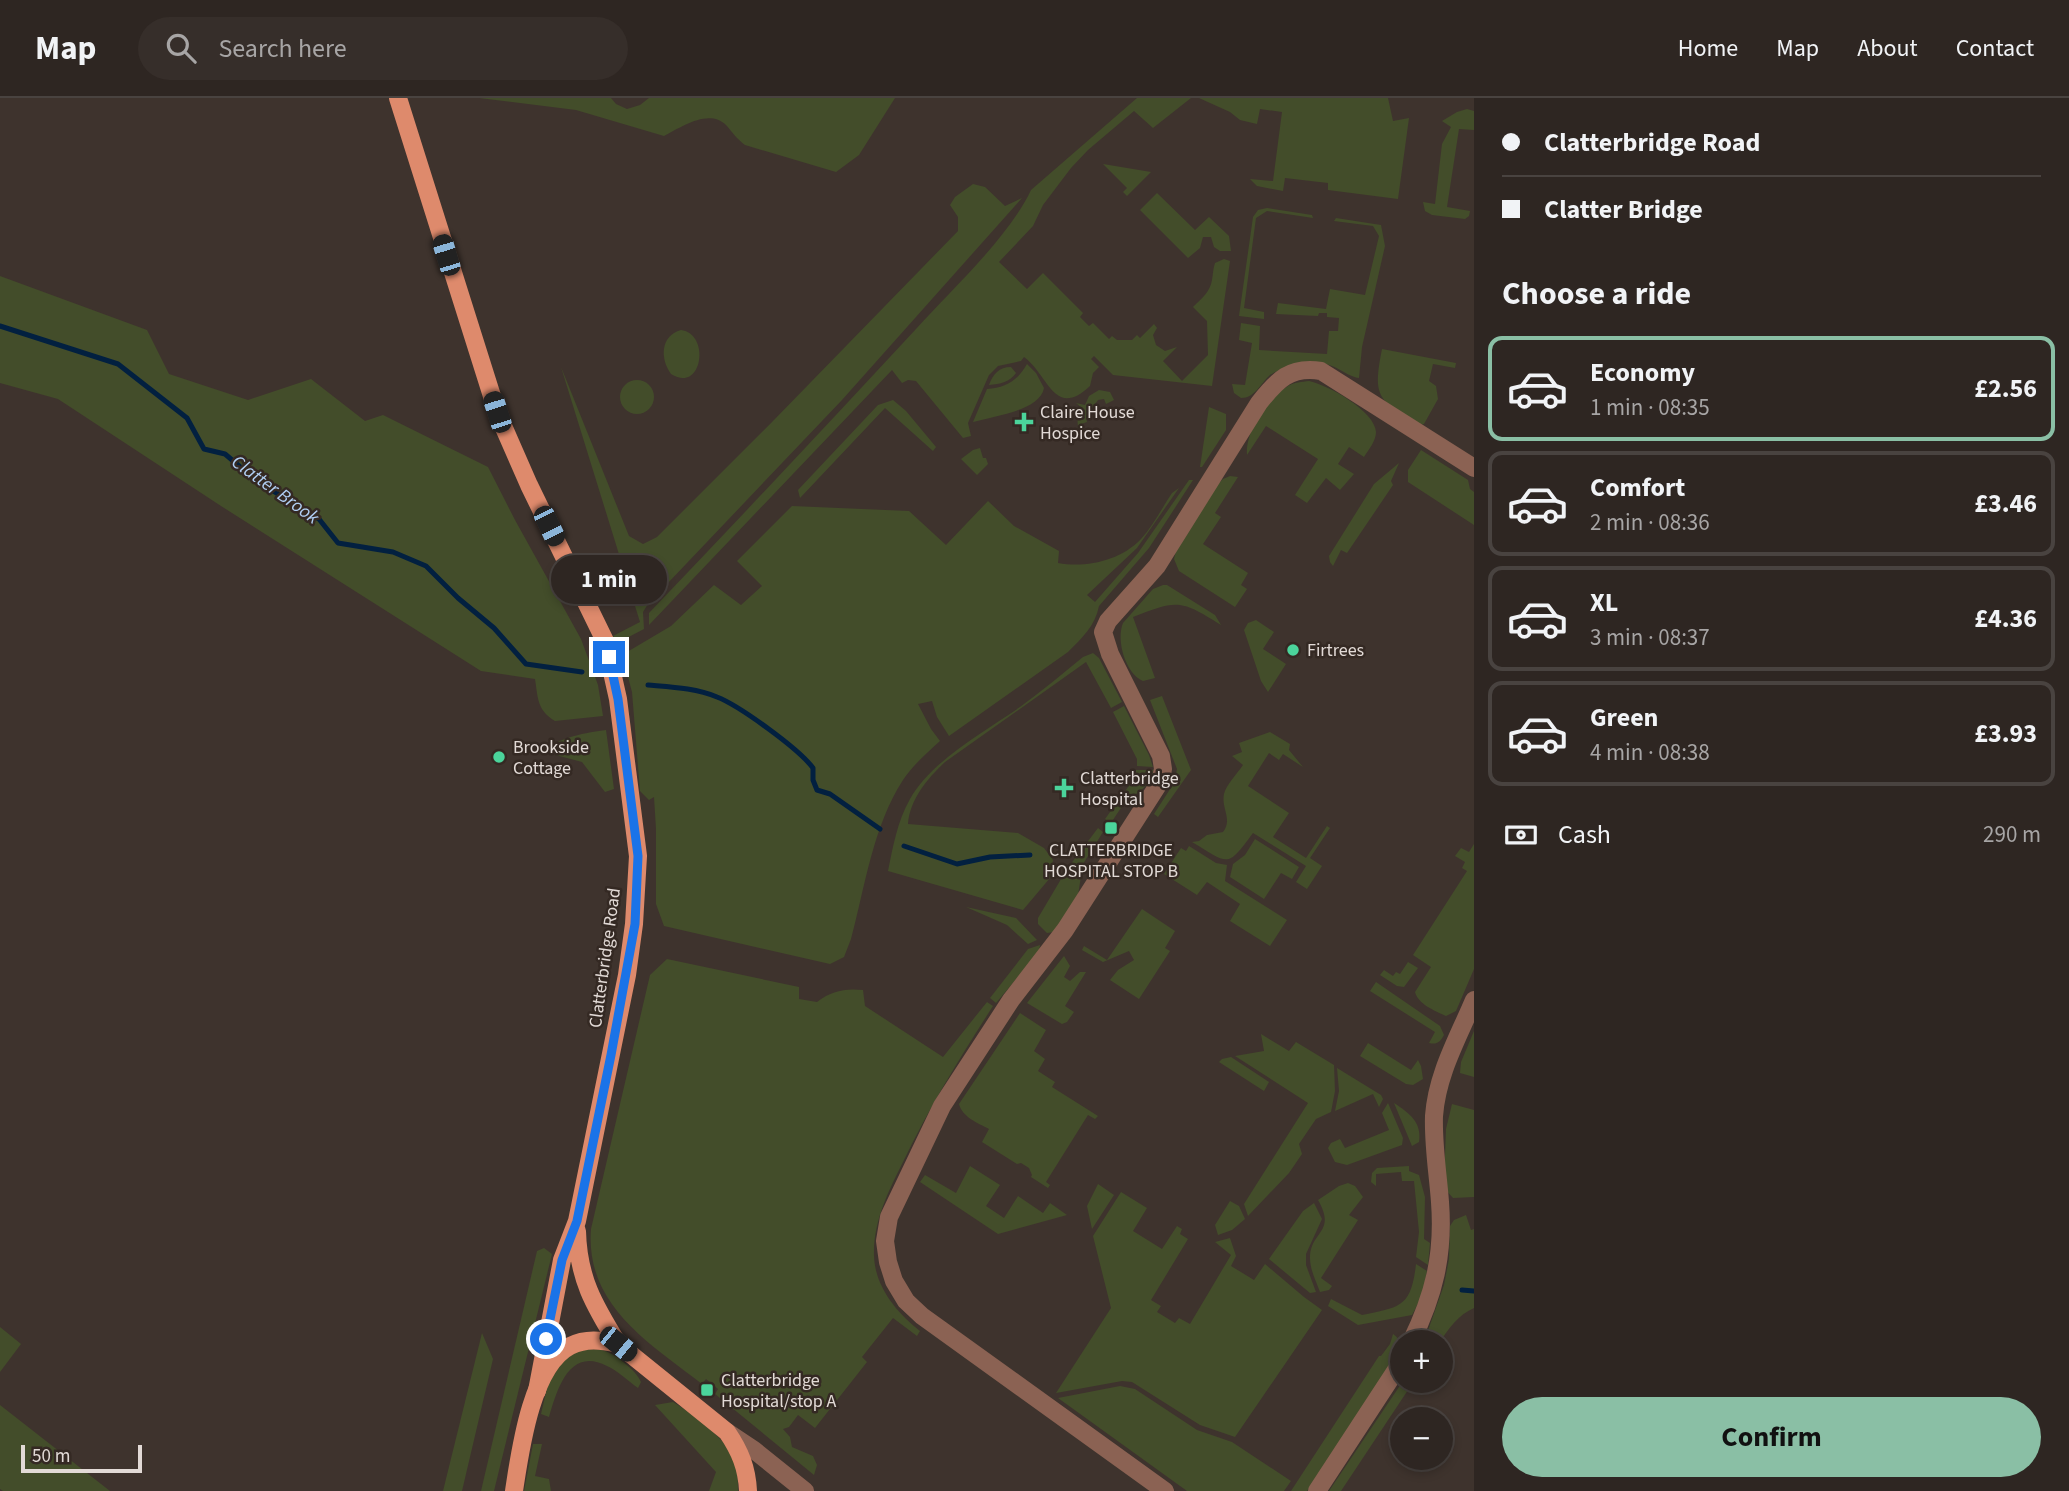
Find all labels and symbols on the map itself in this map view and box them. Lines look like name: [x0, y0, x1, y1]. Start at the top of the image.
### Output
car: [430, 232, 463, 278]
car: [481, 389, 514, 435]
place label: Claire House Hospice: [1040, 400, 1135, 446]
marker: Claire House Hospice: [1014, 412, 1034, 432]
water label: Clatter Brook: [226, 449, 325, 532]
car: [531, 503, 568, 549]
callout: 1 min: [551, 556, 667, 604]
place label: Firtrees: [1307, 638, 1364, 663]
route end: [593, 641, 625, 673]
marker: Firtrees: [1285, 642, 1301, 658]
place label: Brookside Cottage: [513, 735, 589, 781]
marker: Brookside Cottage: [491, 749, 507, 765]
place label: Clatterbridge Hospital: [1080, 766, 1179, 812]
marker: Clatterbridge Hospital: [1054, 778, 1074, 798]
marker: CLATTERBRIDGE HOSPITAL STOP B: [1103, 820, 1119, 836]
place label: CLATTERBRIDGE HOSPITAL STOP B: [1044, 838, 1178, 884]
street label: Clatterbridge Road: [583, 886, 627, 1030]
route start: [530, 1323, 562, 1355]
car: [596, 1323, 641, 1365]
place label: Clatterbridge Hospital/stop A: [721, 1368, 836, 1414]
marker: Clatterbridge Hospital/stop A: [699, 1382, 715, 1398]
scale bar: [21, 1442, 142, 1474]

